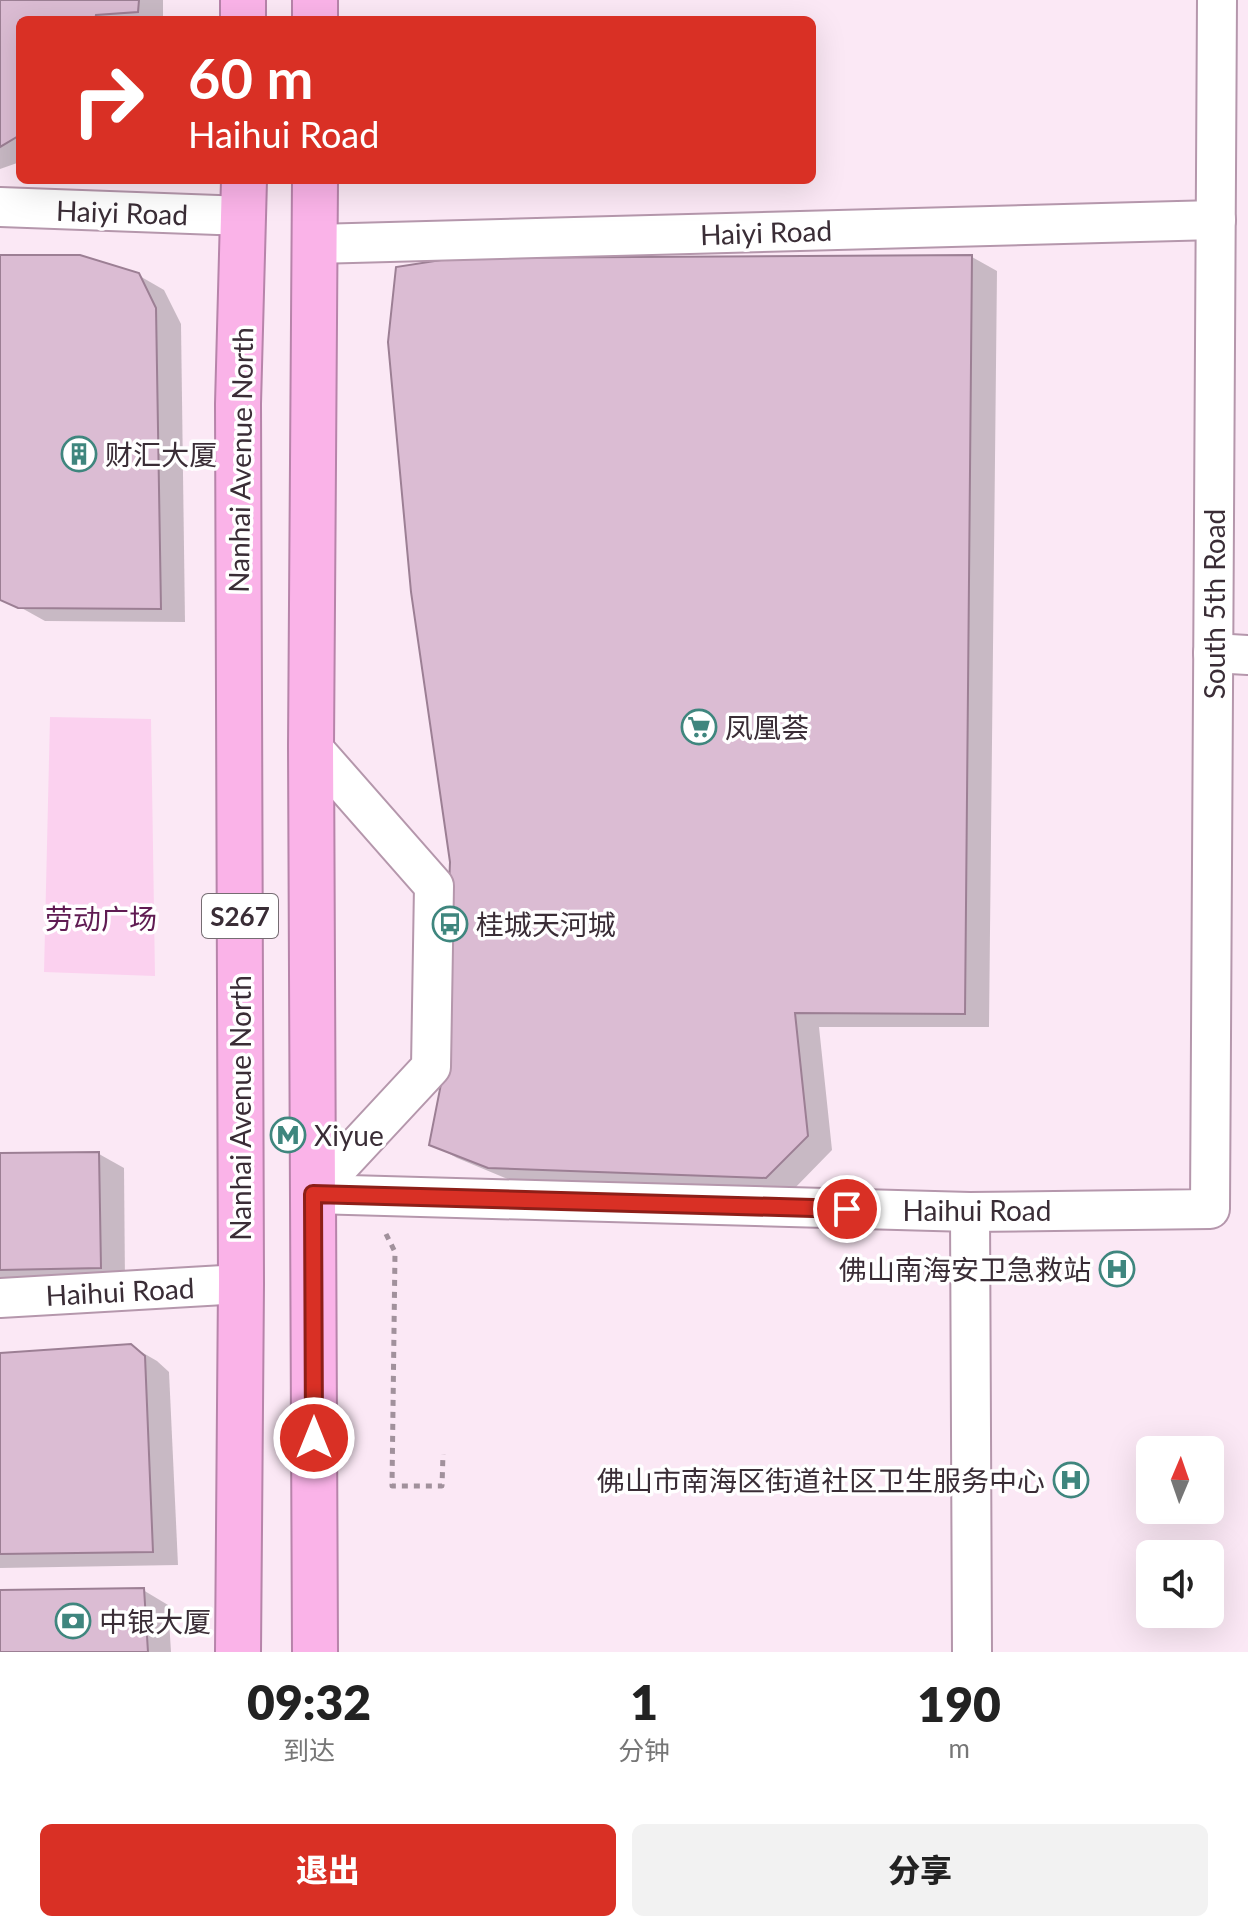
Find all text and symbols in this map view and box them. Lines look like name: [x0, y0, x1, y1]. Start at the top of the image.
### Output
text: 60 m: [188, 44, 313, 111]
icon: right: [56, 48, 160, 152]
text: Haihui Road: [188, 112, 379, 156]
street label: Haiyi Road: [55, 193, 189, 231]
street label: Haiyi Road: [699, 213, 833, 251]
street label: Nanhai Avenue North: [221, 327, 259, 593]
building icon: 财汇大厦: [60, 435, 98, 473]
place label: 财汇大厦: [105, 437, 217, 471]
street label: South 5th Road: [1197, 509, 1231, 699]
supermarket icon: 凤凰荟: [680, 708, 718, 746]
place label: 凤凰荟: [725, 710, 809, 744]
road number: S267: [202, 894, 278, 938]
park label: 劳动广场: [45, 901, 157, 935]
bus stop icon: 桂城天河城: [431, 905, 469, 943]
place label: 桂城天河城: [476, 907, 616, 941]
street label: Nanhai Avenue North: [223, 975, 257, 1241]
metro station icon: Xiyue: [269, 1116, 307, 1154]
place label: Xiyue: [314, 1118, 384, 1152]
pin: [813, 1175, 881, 1243]
icon: arrive: [825, 1187, 869, 1231]
street label: Haihui Road: [903, 1193, 1051, 1227]
hospital icon: 佛山南海安卫急救站: [1098, 1250, 1136, 1288]
place label: 佛山南海安卫急救站: [839, 1252, 1091, 1286]
street label: Haihui Road: [45, 1270, 195, 1312]
position arrow: [272, 1396, 356, 1480]
north arrow: [1136, 1436, 1224, 1524]
map controls: [1136, 1436, 1224, 1628]
hospital icon: 佛山市南海区街道社区卫生服务中心: [1052, 1461, 1090, 1499]
place label: 佛山市南海区街道社区卫生服务中心: [597, 1463, 1045, 1497]
button: sound: [1136, 1540, 1224, 1628]
bank icon: 中银大厦: [54, 1602, 92, 1640]
place label: 中银大厦: [99, 1604, 211, 1638]
text: 09:32: [247, 1673, 371, 1730]
text: 1: [630, 1673, 658, 1730]
text: 190: [917, 1675, 1001, 1732]
text: m: [948, 1732, 970, 1764]
text: 到达: [283, 1734, 335, 1766]
text: 分钟: [618, 1734, 670, 1766]
button: 退出: [40, 1824, 616, 1916]
button: 分享: [632, 1824, 1208, 1916]

